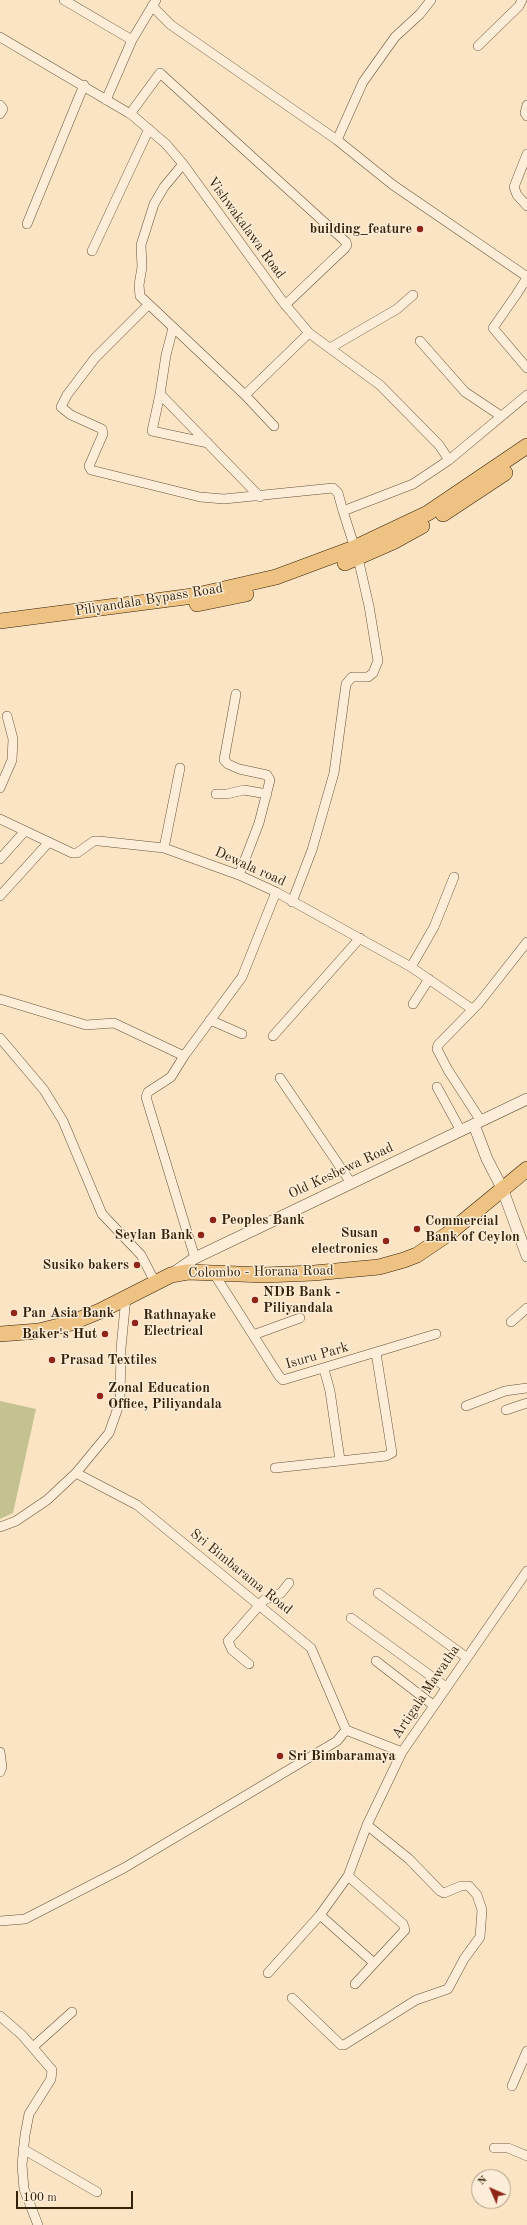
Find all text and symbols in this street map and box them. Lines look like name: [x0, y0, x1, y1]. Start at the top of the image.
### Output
street label: Vishwakalawa Road: [203, 174, 289, 282]
place label: building_feature: [310, 221, 412, 237]
marker: building_feature: [415, 224, 425, 234]
street label: Piliyandala Bypass Road: [74, 580, 224, 620]
street label: Dewala road: [212, 844, 288, 890]
street label: Old Kesbewa Road: [286, 1139, 396, 1203]
place label: Peoples Bank: [221, 1212, 305, 1228]
place label: Commercial Bank of Ceylon: [425, 1213, 520, 1246]
marker: Peoples Bank: [208, 1215, 218, 1225]
marker: Commercial Bank of Ceylon: [412, 1224, 422, 1234]
place label: Susan electronics: [311, 1225, 378, 1258]
place label: Seylan Bank: [115, 1227, 193, 1243]
marker: Seylan Bank: [196, 1230, 206, 1240]
marker: Susan electronics: [381, 1236, 391, 1246]
place label: Susiko bakers: [43, 1257, 129, 1273]
marker: Susiko bakers: [132, 1260, 142, 1270]
street label: Colombo - Horana Road: [188, 1262, 334, 1282]
place label: NDB Bank - Piliyandala: [263, 1284, 340, 1316]
marker: NDB Bank - Piliyandala: [250, 1295, 260, 1305]
place label: Pan Asia Bank: [22, 1305, 114, 1321]
place label: Rathnayake Electrical: [143, 1307, 216, 1340]
marker: Pan Asia Bank: [9, 1308, 19, 1318]
marker: Rathnayake Electrical: [130, 1318, 140, 1328]
place label: Baker's Hut: [22, 1326, 97, 1342]
marker: Baker's Hut: [100, 1329, 110, 1339]
street label: Isuru Park: [283, 1339, 351, 1373]
place label: Prasad Textiles: [60, 1352, 157, 1368]
marker: Prasad Textiles: [47, 1355, 57, 1365]
place label: Zonal Education Office, Piliyandala: [108, 1380, 222, 1412]
marker: Zonal Education Office, Piliyandala: [95, 1391, 105, 1401]
street label: Sri Bimbarama Road: [187, 1526, 295, 1618]
street label: Artigala Mawatha: [388, 1642, 464, 1742]
place label: Sri Bimbaramaya: [288, 1748, 396, 1764]
marker: Sri Bimbaramaya: [275, 1751, 285, 1761]
north arrow: [471, 2169, 511, 2209]
text: N: [476, 2174, 490, 2188]
scale bar: [18, 2183, 135, 2209]
text: 100 m: [23, 2192, 57, 2204]

